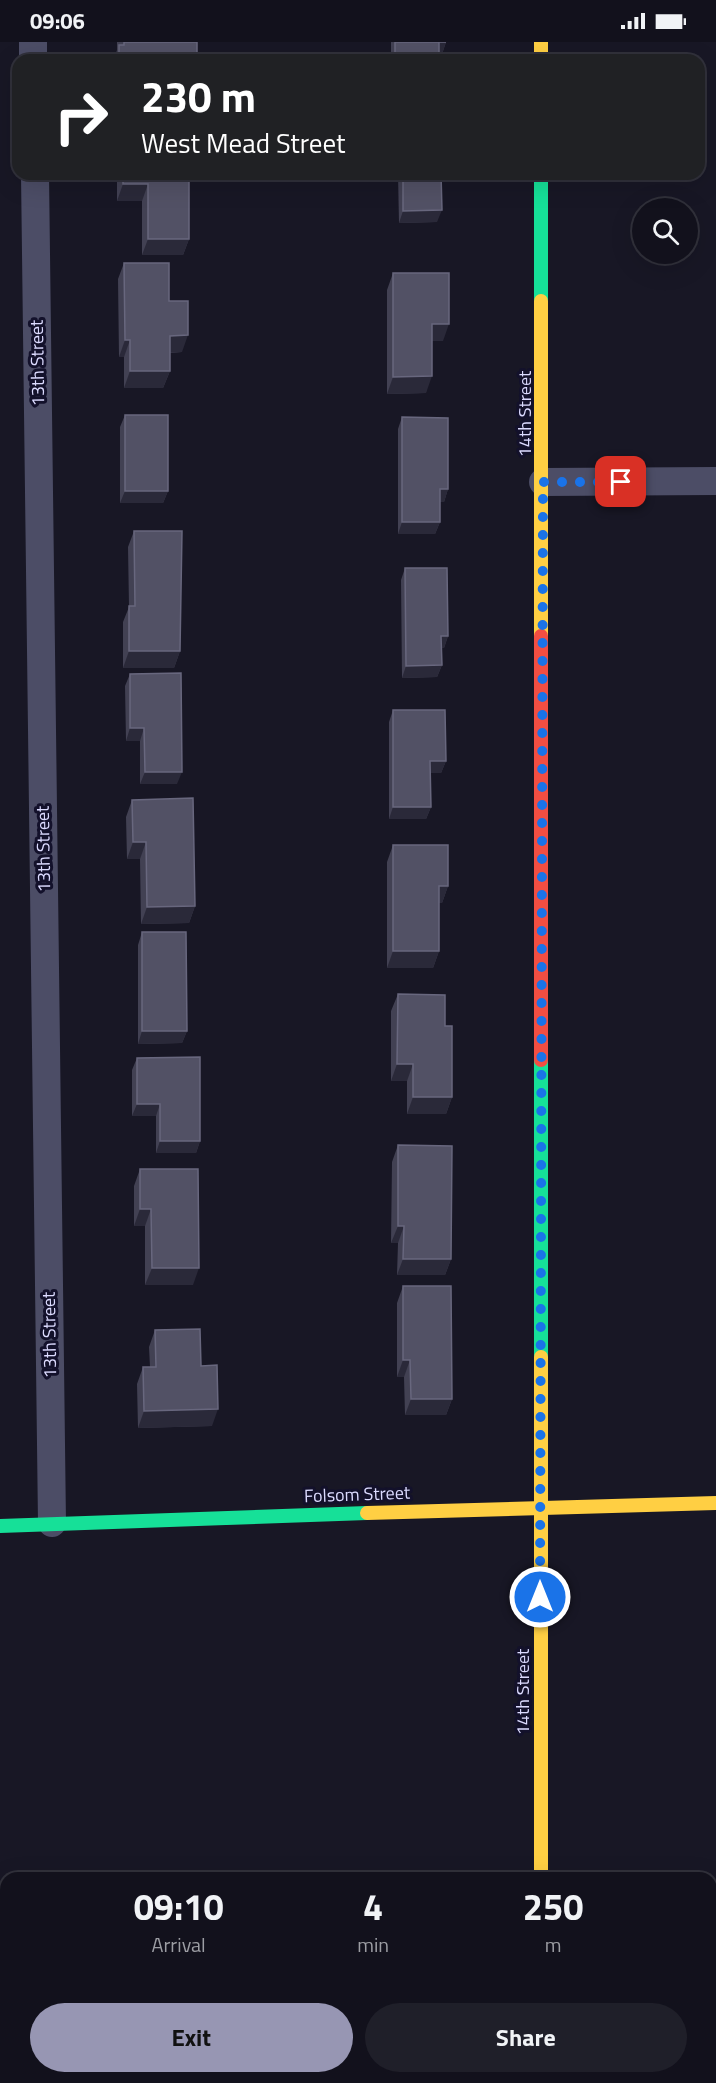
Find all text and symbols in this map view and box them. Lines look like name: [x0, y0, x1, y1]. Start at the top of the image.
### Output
text: 09:06: [30, 4, 85, 38]
text: 230 m: [141, 64, 256, 128]
icon: right: [42, 78, 120, 156]
text: West Mead Street: [141, 122, 346, 163]
map controls: [632, 198, 698, 264]
button: search: [632, 198, 698, 264]
street label: 13th Street: [23, 319, 51, 406]
street label: 14th Street: [511, 370, 538, 457]
pin: [595, 456, 646, 507]
icon: arrive: [604, 465, 637, 498]
street label: 13th Street: [29, 805, 57, 892]
street label: 13th Street: [35, 1291, 63, 1378]
street label: Folsom Street: [304, 1479, 411, 1509]
position arrow: [508, 1565, 572, 1629]
street label: 14th Street: [509, 1648, 536, 1735]
text: 09:10: [134, 1879, 224, 1934]
text: 4: [363, 1879, 383, 1934]
text: 250: [523, 1879, 583, 1934]
text: Arrival: [152, 1929, 206, 1960]
text: min: [357, 1929, 389, 1960]
text: m: [545, 1929, 561, 1960]
button: Exit: [30, 2003, 353, 2072]
button: Share: [365, 2003, 687, 2072]

